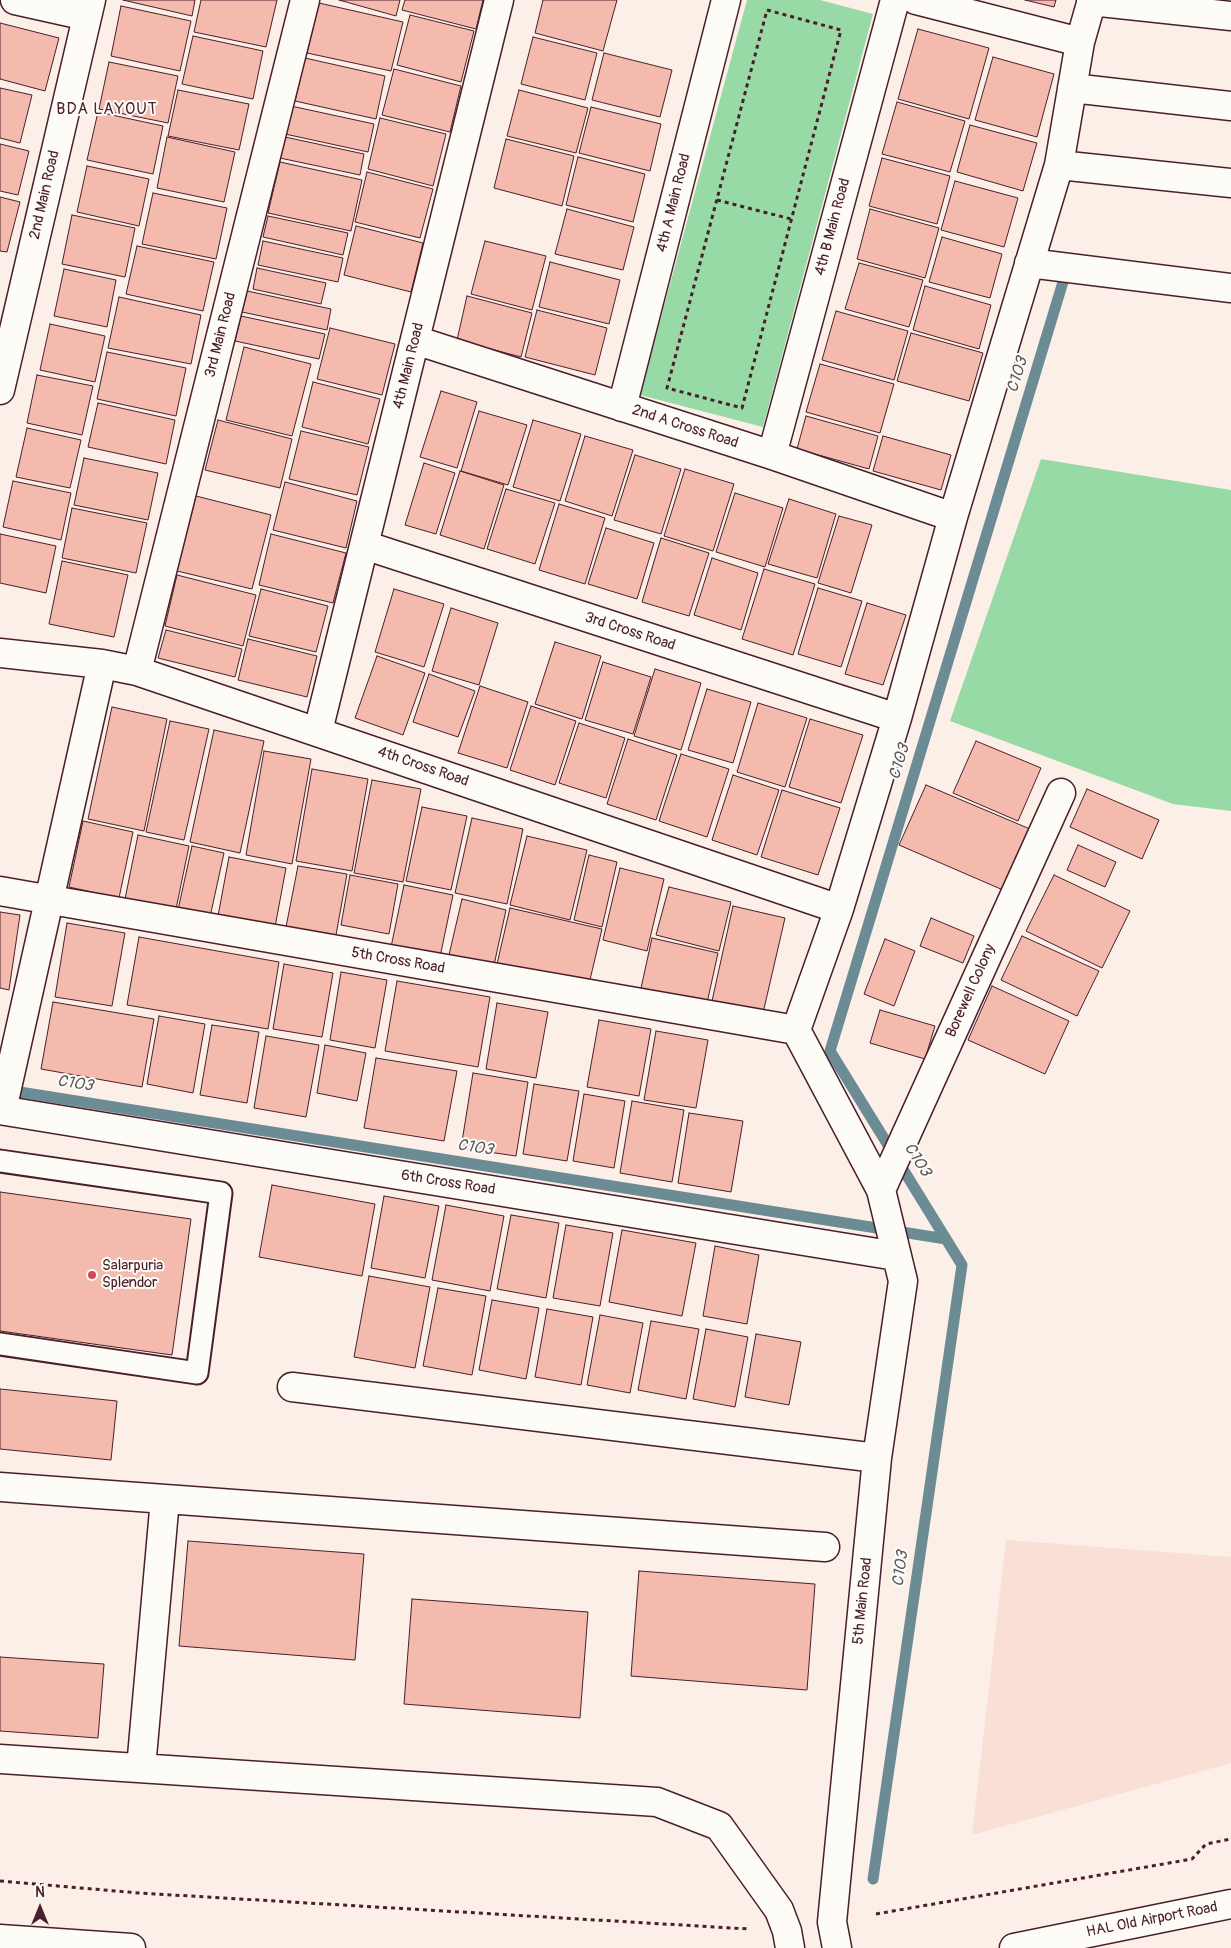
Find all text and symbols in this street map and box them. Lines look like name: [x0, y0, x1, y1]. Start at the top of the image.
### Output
district label: BDA LAYOUT: [55, 100, 159, 120]
street label: 2nd Main Road: [26, 149, 64, 241]
street label: 4th A Main Road: [653, 152, 695, 254]
street label: 4th B Main Road: [811, 176, 855, 278]
street label: 3rd Main Road: [202, 291, 240, 379]
street label: 4th Main Road: [390, 321, 428, 411]
water label: C103: [1004, 355, 1032, 395]
street label: 2nd A Cross Road: [630, 401, 740, 453]
street label: 3rd Cross Road: [582, 609, 678, 655]
water label: C103: [886, 742, 914, 782]
street label: 4th Cross Road: [375, 743, 471, 791]
street label: Borewell Colony: [942, 942, 1000, 1040]
street label: 5th Cross Road: [350, 944, 446, 978]
water label: C103: [56, 1072, 94, 1096]
water label: C103: [456, 1136, 494, 1160]
water label: C103: [899, 1140, 935, 1180]
street label: 6th Cross Road: [400, 1167, 496, 1199]
place label: Salarpuria Splendor: [102, 1257, 163, 1292]
marker: Salarpuria Splendor: [86, 1269, 98, 1281]
water label: C103: [889, 1550, 913, 1588]
street label: 5th Main Road: [849, 1557, 877, 1645]
north arrow: [15, 1883, 65, 1933]
text: N: [35, 1884, 45, 1901]
street label: HAL Old Airport Road: [1085, 1898, 1219, 1942]

